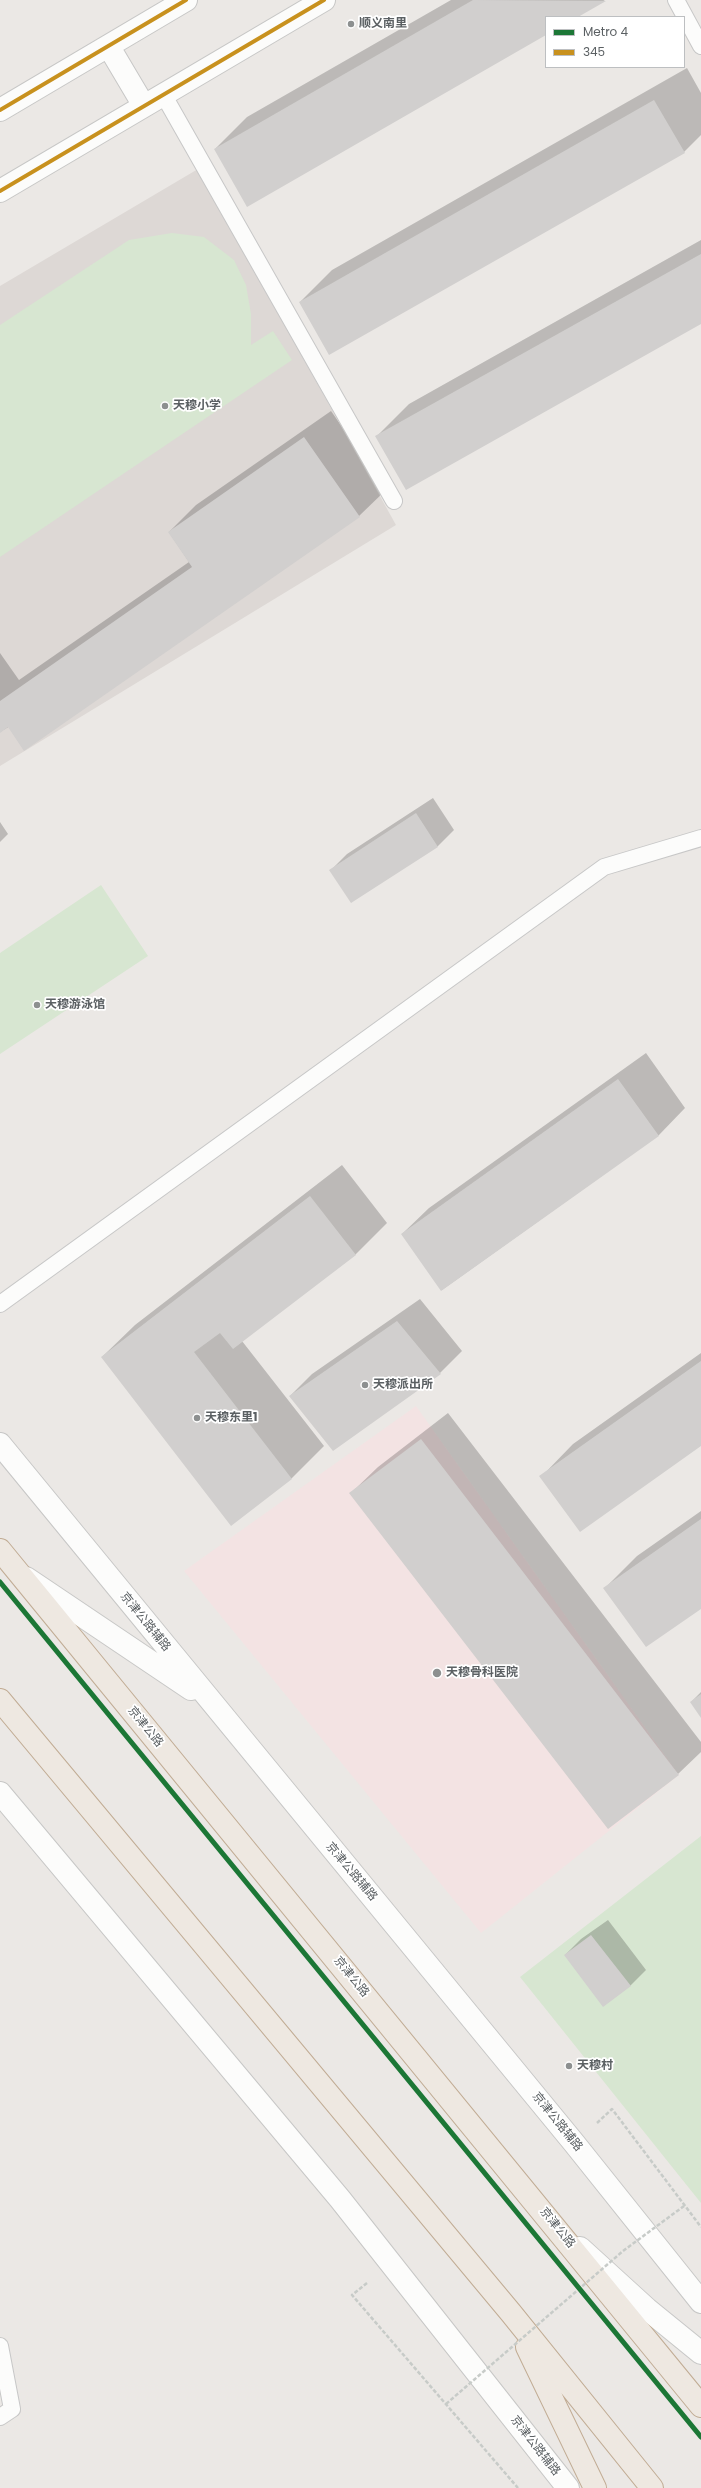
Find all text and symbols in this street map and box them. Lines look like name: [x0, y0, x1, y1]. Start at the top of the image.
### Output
legend: [545, 16, 685, 68]
place label: 顺义南里: [359, 17, 407, 31]
marker: 顺义南里: [346, 19, 356, 29]
text: Metro 4: [583, 23, 628, 40]
text: 345: [583, 43, 605, 60]
place label: 天穆小学: [173, 399, 221, 413]
marker: 天穆小学: [160, 401, 170, 411]
place label: 天穆游泳馆: [45, 998, 105, 1012]
marker: 天穆游泳馆: [32, 1000, 42, 1010]
place label: 天穆派出所: [373, 1378, 433, 1392]
marker: 天穆派出所: [360, 1380, 370, 1390]
place label: 天穆东里1: [205, 1411, 258, 1425]
marker: 天穆东里1: [192, 1413, 202, 1423]
street label: 京津公路辅路: [117, 1589, 173, 1655]
place label: 天穆骨科医院: [446, 1666, 518, 1680]
marker: 天穆骨科医院: [431, 1667, 443, 1679]
street label: 京津公路: [124, 1704, 166, 1750]
street label: 京津公路辅路: [322, 1840, 380, 1904]
street label: 京津公路: [330, 1954, 372, 2000]
place label: 天穆村: [577, 2059, 613, 2073]
marker: 天穆村: [564, 2061, 574, 2071]
street label: 京津公路辅路: [529, 2089, 585, 2155]
street label: 京津公路: [536, 2205, 578, 2251]
street label: 京津公路辅路: [507, 2413, 563, 2479]

